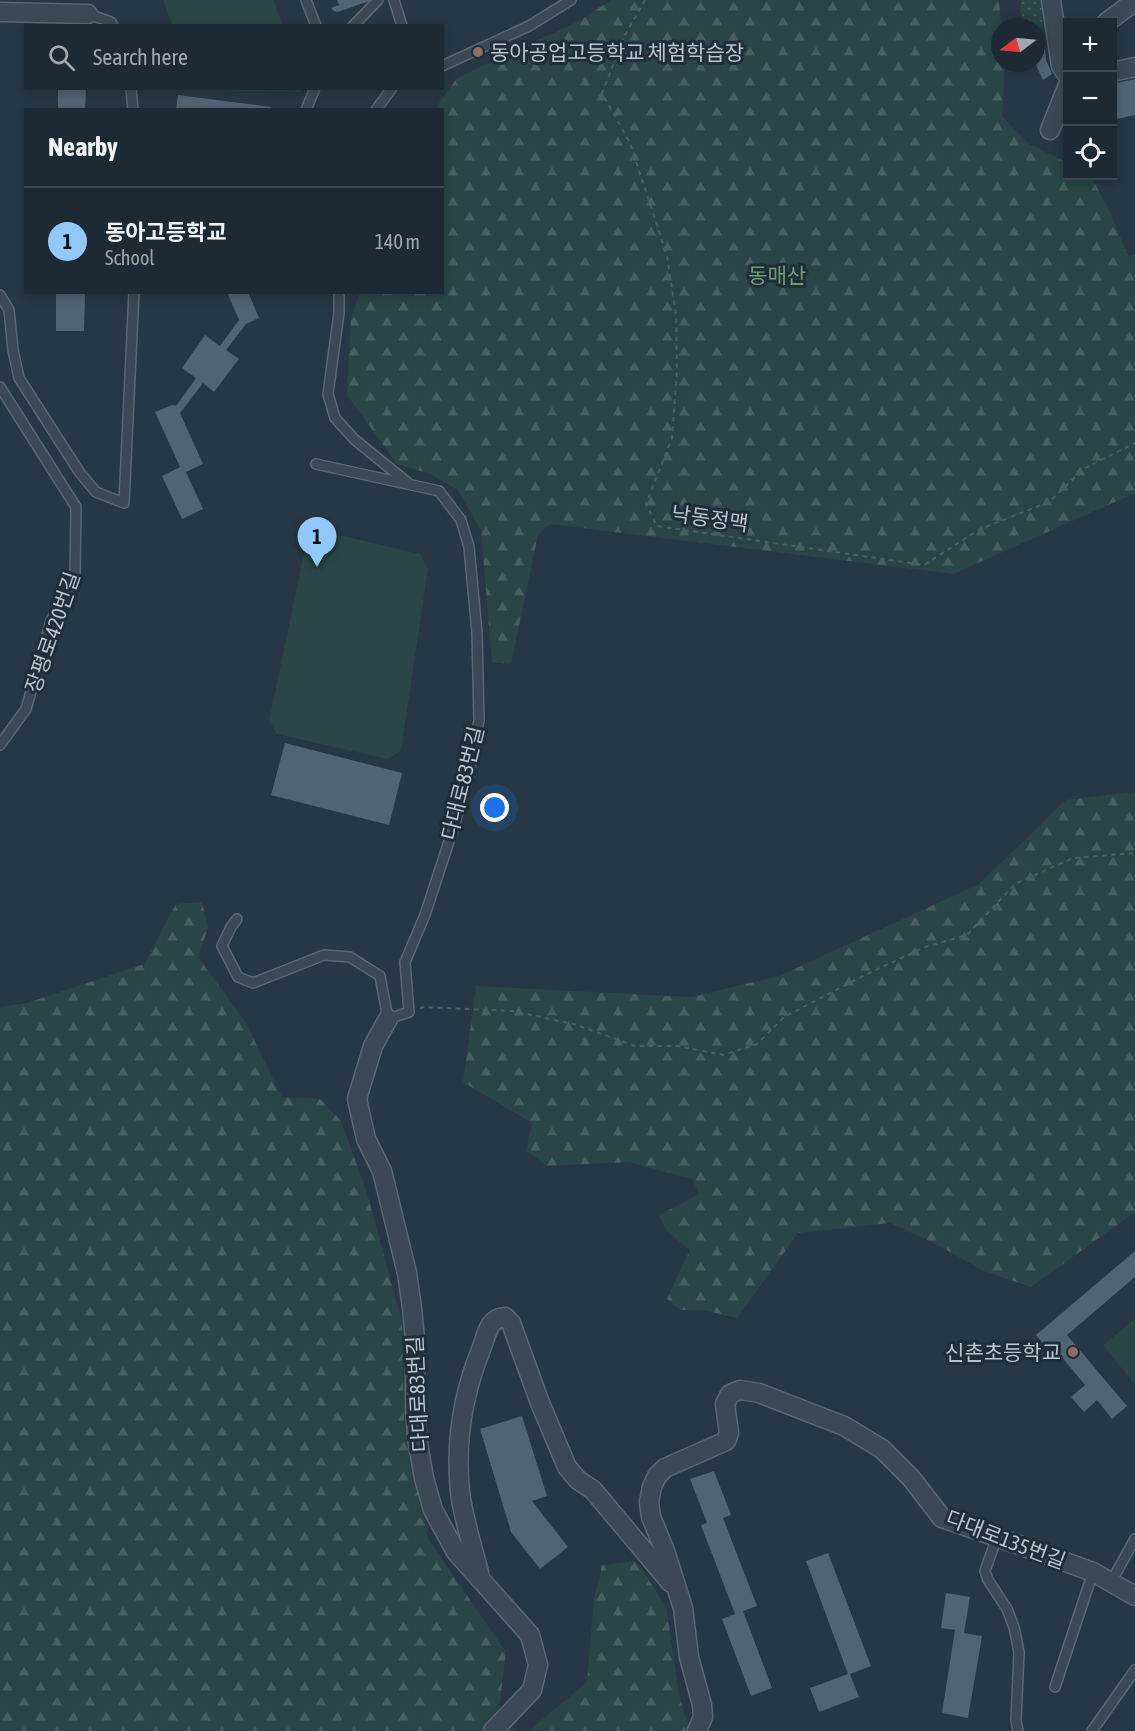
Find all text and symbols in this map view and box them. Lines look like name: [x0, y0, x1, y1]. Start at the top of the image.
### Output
north arrow: [991, 18, 1045, 72]
map controls: [1063, 18, 1117, 180]
button: +: [1063, 18, 1117, 72]
search box: [24, 24, 444, 90]
place label: 동아공업고등학교 체험학습장: [490, 40, 744, 64]
icon: search: [45, 41, 78, 74]
text: Search here: [93, 44, 188, 70]
marker: 동아공업고등학교 체험학습장: [471, 45, 485, 59]
button: −: [1063, 72, 1117, 126]
button: locate: [1063, 126, 1117, 180]
text: Nearby: [48, 132, 118, 162]
text: 동아고등학교: [105, 219, 226, 245]
text: 1: [63, 230, 72, 253]
text: 140 m: [375, 230, 420, 253]
text: School: [105, 246, 155, 269]
park label: 동매산: [748, 263, 806, 287]
street label: 낙동정맥: [670, 501, 750, 535]
pin: 1: [298, 518, 336, 567]
street label: 장평로420번길: [20, 568, 84, 696]
street label: 다대로83번길: [436, 724, 488, 842]
your location: [480, 793, 509, 822]
street label: 다대로83번길: [402, 1335, 432, 1453]
place label: 신촌초등학교: [945, 1340, 1061, 1364]
marker: 신촌초등학교: [1066, 1345, 1080, 1359]
street label: 다대로135번길: [943, 1505, 1069, 1573]

